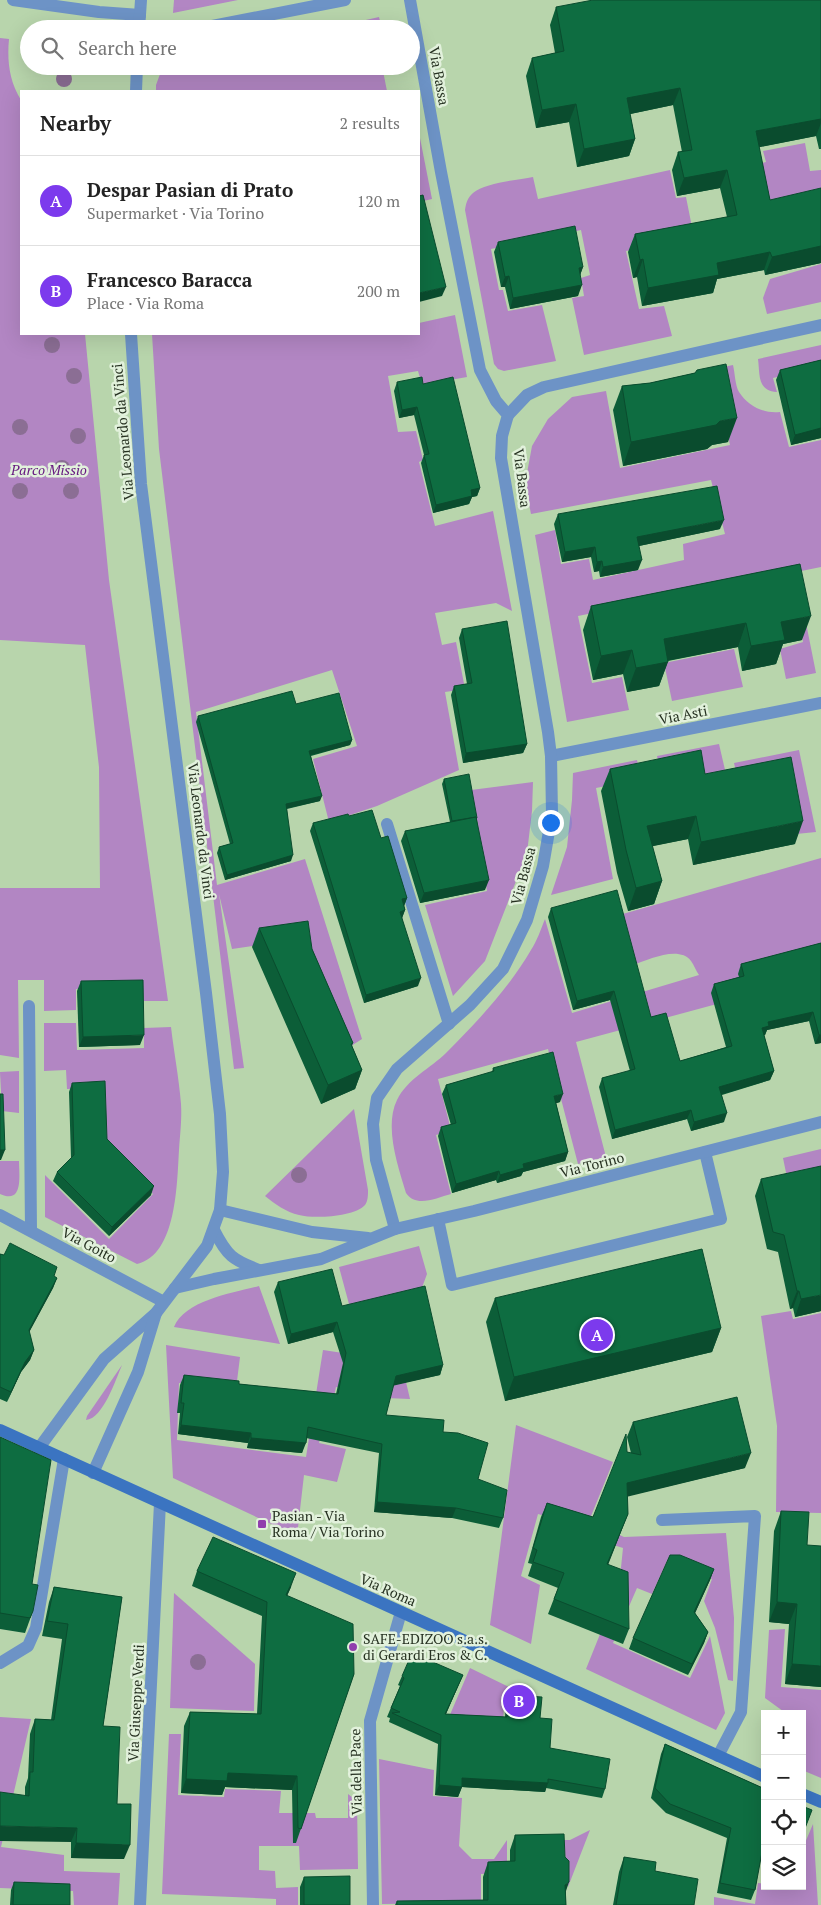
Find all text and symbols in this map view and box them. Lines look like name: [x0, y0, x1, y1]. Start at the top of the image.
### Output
search box: [20, 20, 420, 75]
icon: search: [38, 34, 66, 62]
text: Search here: [78, 35, 177, 60]
street label: Via Bassa: [425, 45, 454, 107]
text: Nearby: [40, 109, 111, 137]
text: 2 results: [340, 112, 400, 134]
text: Despar Pasian di Prato: [87, 177, 293, 202]
text: A: [50, 190, 62, 212]
text: 120 m: [357, 190, 400, 212]
text: Supermarket · Via Torino: [87, 202, 264, 224]
text: Francesco Baracca: [87, 267, 252, 292]
text: B: [51, 280, 61, 302]
text: 200 m: [357, 280, 400, 302]
text: Place · Via Roma: [87, 292, 204, 314]
street label: Via Leonardo da Vinci: [107, 363, 138, 501]
street label: Via Bassa: [509, 447, 536, 508]
park label: Parco Missio: [10, 460, 87, 479]
street label: Via Asti: [657, 701, 709, 729]
street label: Via Leonardo da Vinci: [184, 762, 219, 900]
your location: [538, 810, 564, 836]
street label: Via Bassa: [506, 845, 539, 907]
street label: Via Torino: [558, 1147, 626, 1182]
street label: Via Goito: [59, 1222, 120, 1267]
pin: A: [581, 1316, 613, 1354]
place label: Pasian - Via Roma / Via Torino: [272, 1506, 384, 1541]
marker: Pasian - Via Roma / Via Torino: [256, 1518, 268, 1530]
street label: Via Roma: [357, 1569, 419, 1610]
place label: SAFE-EDIZOO s.a.s. di Gerardi Eros & C.: [363, 1629, 488, 1664]
marker: SAFE-EDIZOO s.a.s. di Gerardi Eros & C.: [347, 1641, 359, 1653]
street label: Via Giuseppe Verdi: [123, 1644, 148, 1762]
pin: B: [503, 1682, 535, 1720]
map controls: [761, 1710, 806, 1890]
button: +: [761, 1710, 806, 1755]
street label: Via della Pace: [345, 1728, 366, 1816]
button: −: [761, 1755, 806, 1800]
button: locate: [761, 1800, 806, 1845]
button: layers: [761, 1845, 806, 1890]

